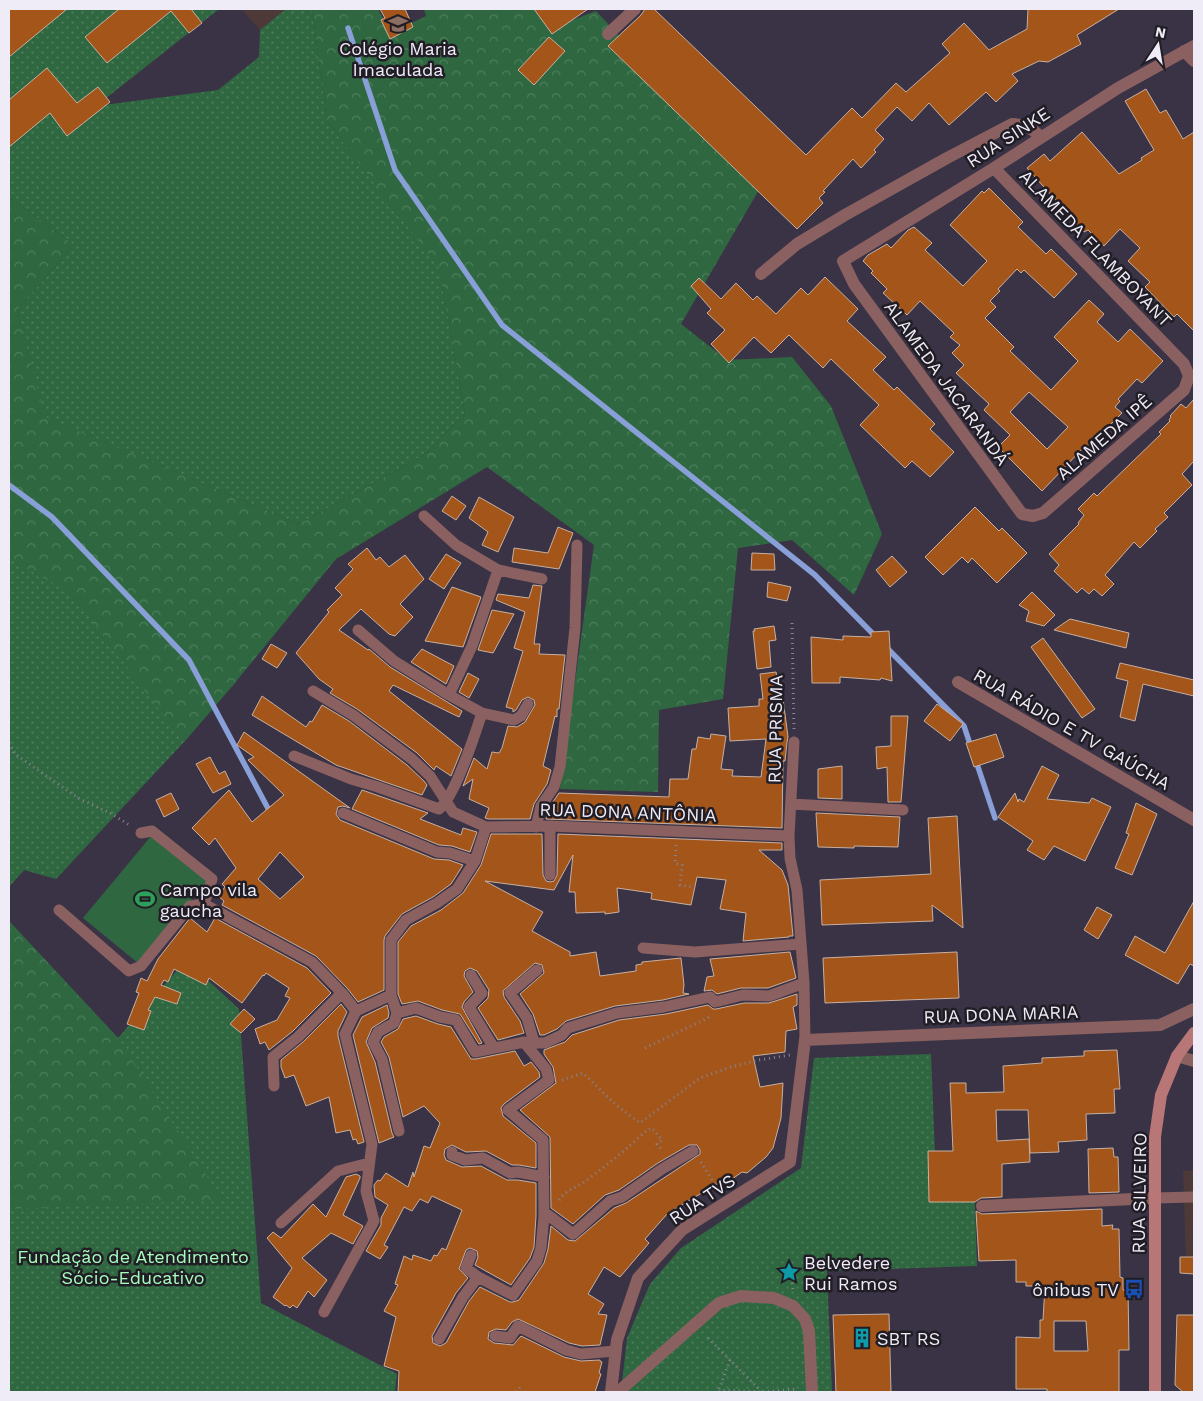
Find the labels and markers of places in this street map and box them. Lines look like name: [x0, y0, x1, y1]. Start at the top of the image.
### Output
school or university icon: Colégio Maria Imaculada: [387, 13, 409, 35]
place label: Colégio Maria Imaculada: [339, 38, 457, 80]
place label: Campo vila gaucha: [160, 879, 257, 921]
sports icon: Campo vila gaucha: [134, 888, 156, 910]
place label: Belvedere Rui Ramos: [804, 1252, 897, 1294]
place icon: Belvedere Rui Ramos: [778, 1261, 800, 1283]
bus stop icon: ônibus TV: [1123, 1278, 1145, 1300]
place label: ônibus TV: [1032, 1279, 1119, 1300]
building icon: SBT RS: [851, 1327, 873, 1349]
place label: SBT RS: [877, 1328, 940, 1349]

